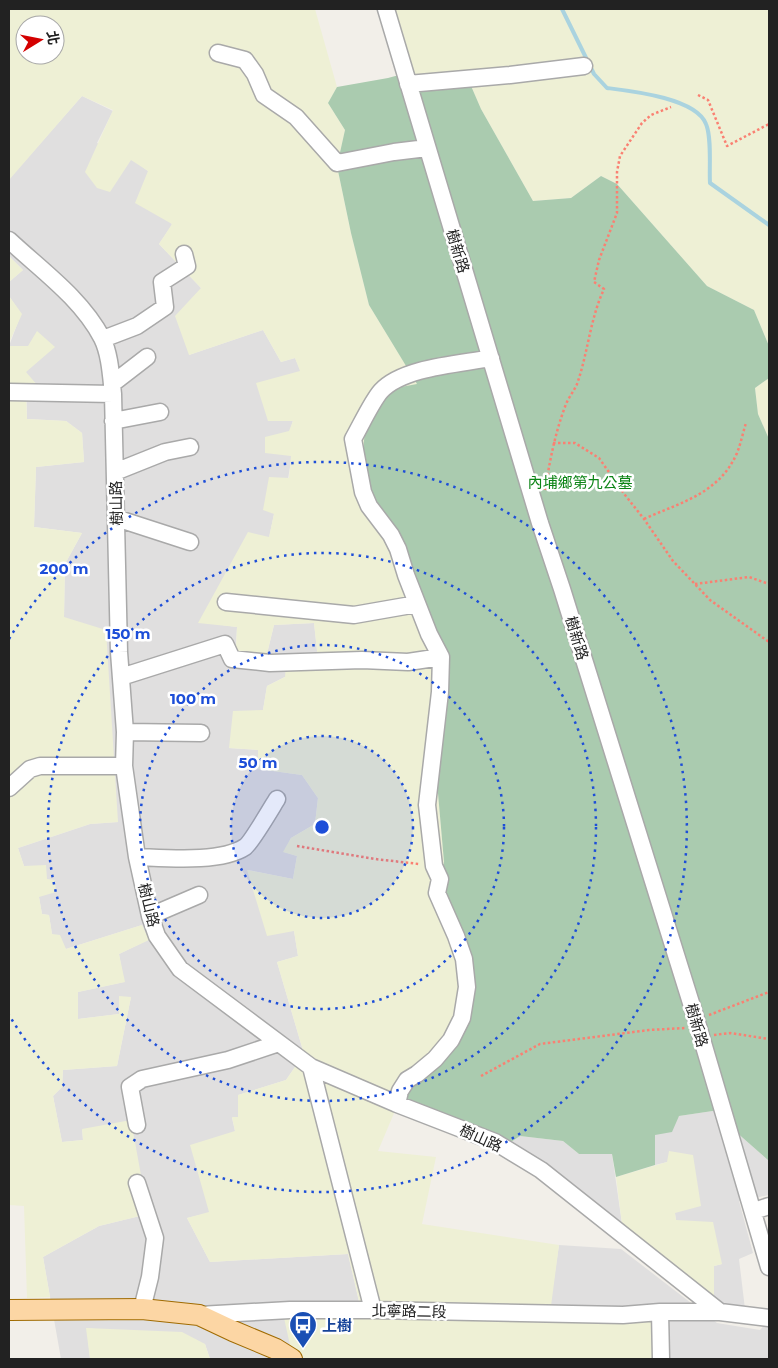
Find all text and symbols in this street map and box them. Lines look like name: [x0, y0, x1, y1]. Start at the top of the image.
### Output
north arrow: [15, 15, 65, 65]
text: 北: [43, 29, 63, 46]
street label: 樹新路: [442, 227, 474, 275]
park label: 內埔鄉第九公墓: [527, 473, 633, 492]
street label: 樹山路: [106, 480, 126, 526]
text: 200 m: [39, 559, 89, 578]
street label: 樹新路: [561, 614, 593, 662]
text: 150 m: [106, 624, 150, 643]
text: 100 m: [170, 689, 216, 708]
text: 50 m: [238, 753, 278, 772]
centre of rings: [313, 818, 331, 836]
street label: 樹山路: [134, 881, 164, 929]
street label: 樹新路: [682, 1001, 712, 1049]
street label: 樹山路: [457, 1120, 505, 1156]
street label: 北寧路二段: [371, 1301, 447, 1321]
bus stop icon: 上樹: [288, 1310, 318, 1349]
place label: 上樹: [322, 1316, 352, 1335]

